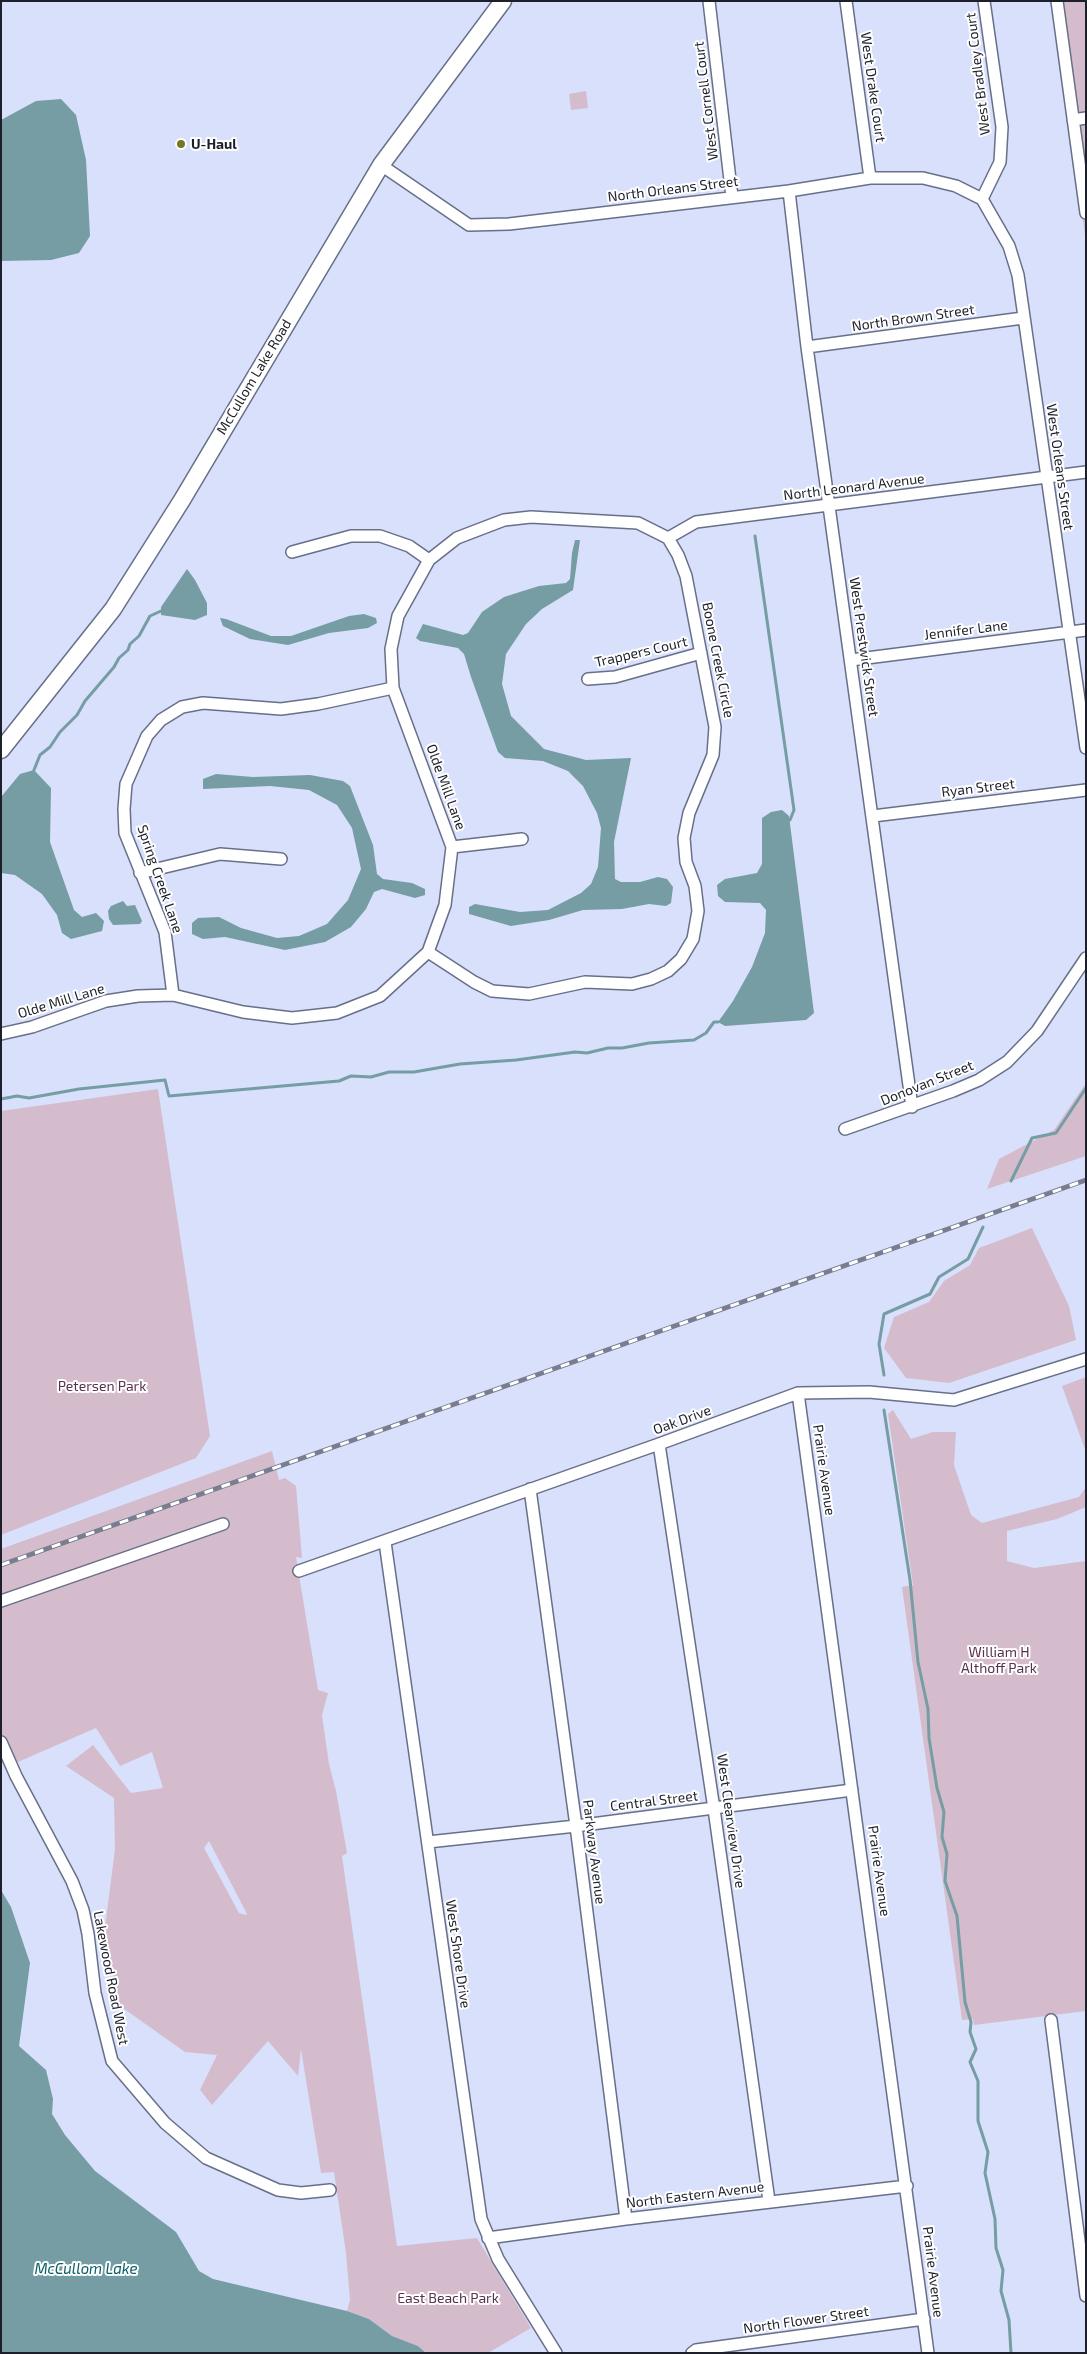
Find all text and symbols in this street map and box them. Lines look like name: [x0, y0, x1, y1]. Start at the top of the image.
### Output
street label: West Bradley Court: [962, 12, 994, 136]
street label: West Drake Court: [857, 31, 889, 143]
street label: West Cornell Court: [690, 41, 722, 161]
place label: U-Haul: [191, 136, 237, 152]
marker: U-Haul: [175, 138, 187, 150]
street label: North Orleans Street: [607, 173, 739, 205]
street label: North Brown Street: [851, 301, 975, 335]
street label: McCullom Lake Road: [213, 316, 295, 438]
street label: West Orleans Street: [1043, 403, 1077, 531]
street label: North Leonard Avenue: [782, 470, 926, 504]
street label: West Prestwick Street: [846, 576, 882, 718]
street label: Boone Creek Circle: [699, 601, 737, 719]
street label: Jennifer Lane: [923, 617, 1009, 643]
street label: Trappers Court: [593, 633, 689, 671]
street label: Olde Mill Lane: [423, 742, 469, 832]
street label: Ryan Street: [940, 775, 1016, 801]
street label: Spring Creek Lane: [134, 823, 186, 935]
street label: Olde Mill Lane: [16, 980, 106, 1022]
street label: Donovan Street: [878, 1057, 976, 1109]
park label: Petersen Park: [58, 1378, 146, 1394]
street label: Oak Drive: [651, 1402, 713, 1438]
street label: Prairie Avenue: [809, 1423, 839, 1517]
park label: William H Althoff Park: [961, 1644, 1037, 1676]
street label: West Clearview Drive: [713, 1753, 749, 1889]
street label: Central Street: [609, 1787, 699, 1815]
street label: Parkway Avenue: [579, 1799, 609, 1905]
street label: Prairie Avenue: [864, 1824, 894, 1918]
street label: West Shore Drive: [442, 1899, 474, 2009]
street label: Lakewood Road West: [90, 1910, 132, 2046]
street label: North Eastern Avenue: [625, 2178, 765, 2212]
street label: Prairie Avenue: [919, 2225, 947, 2319]
water label: McCullom Lake: [34, 2260, 138, 2278]
park label: East Beach Park: [397, 2290, 499, 2306]
street label: North Flower Street: [742, 2303, 870, 2337]

